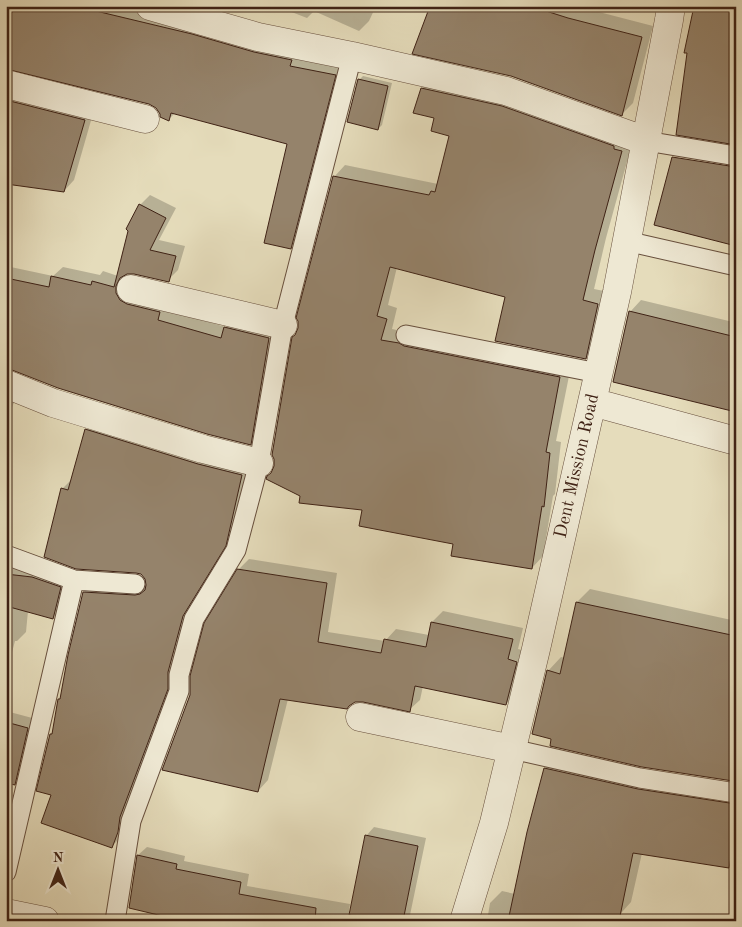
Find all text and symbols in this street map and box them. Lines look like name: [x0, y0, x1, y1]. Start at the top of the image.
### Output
street label: Dent Mission Road: [552, 392, 602, 540]
north arrow: [32, 844, 82, 894]
text: N: [53, 851, 64, 865]

